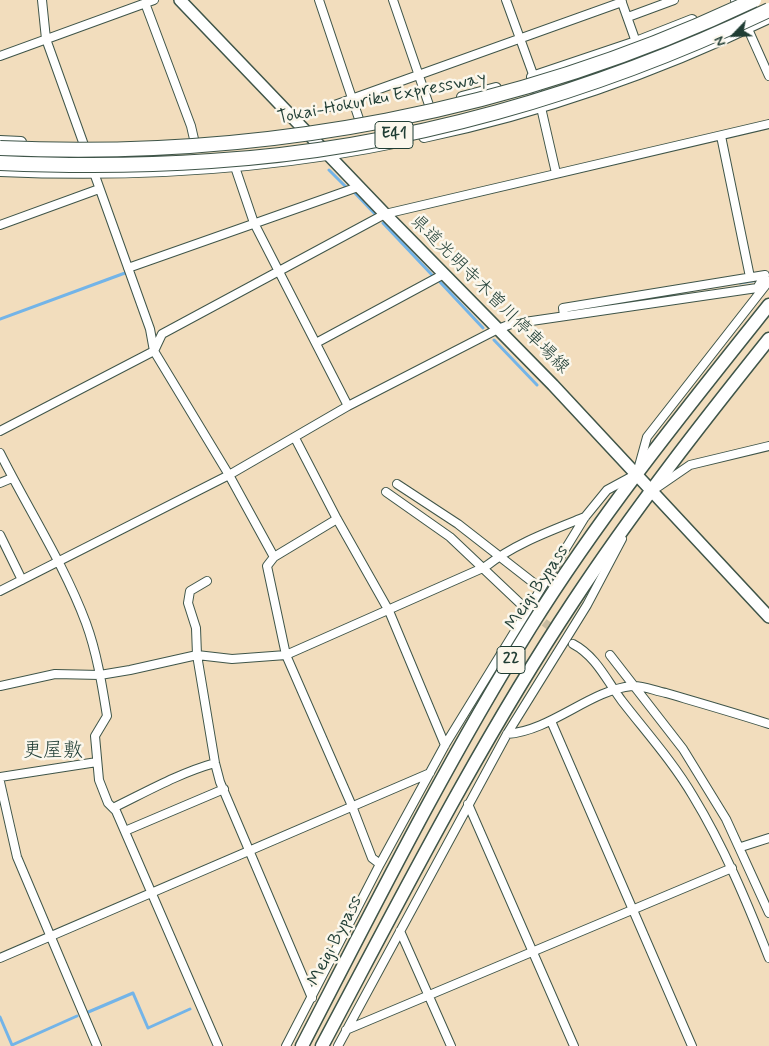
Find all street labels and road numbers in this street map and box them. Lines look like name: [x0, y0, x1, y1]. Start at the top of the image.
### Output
street label: Tokai-Hokuriku Expressway: [276, 68, 488, 130]
road number: E41: [375, 122, 413, 148]
street label: 県道光明寺木曽川停車場線: [405, 211, 573, 379]
street label: Meigi Bypass: [502, 541, 574, 635]
road number: 22: [497, 646, 525, 674]
street label: Meigi Bypass: [304, 892, 368, 990]

